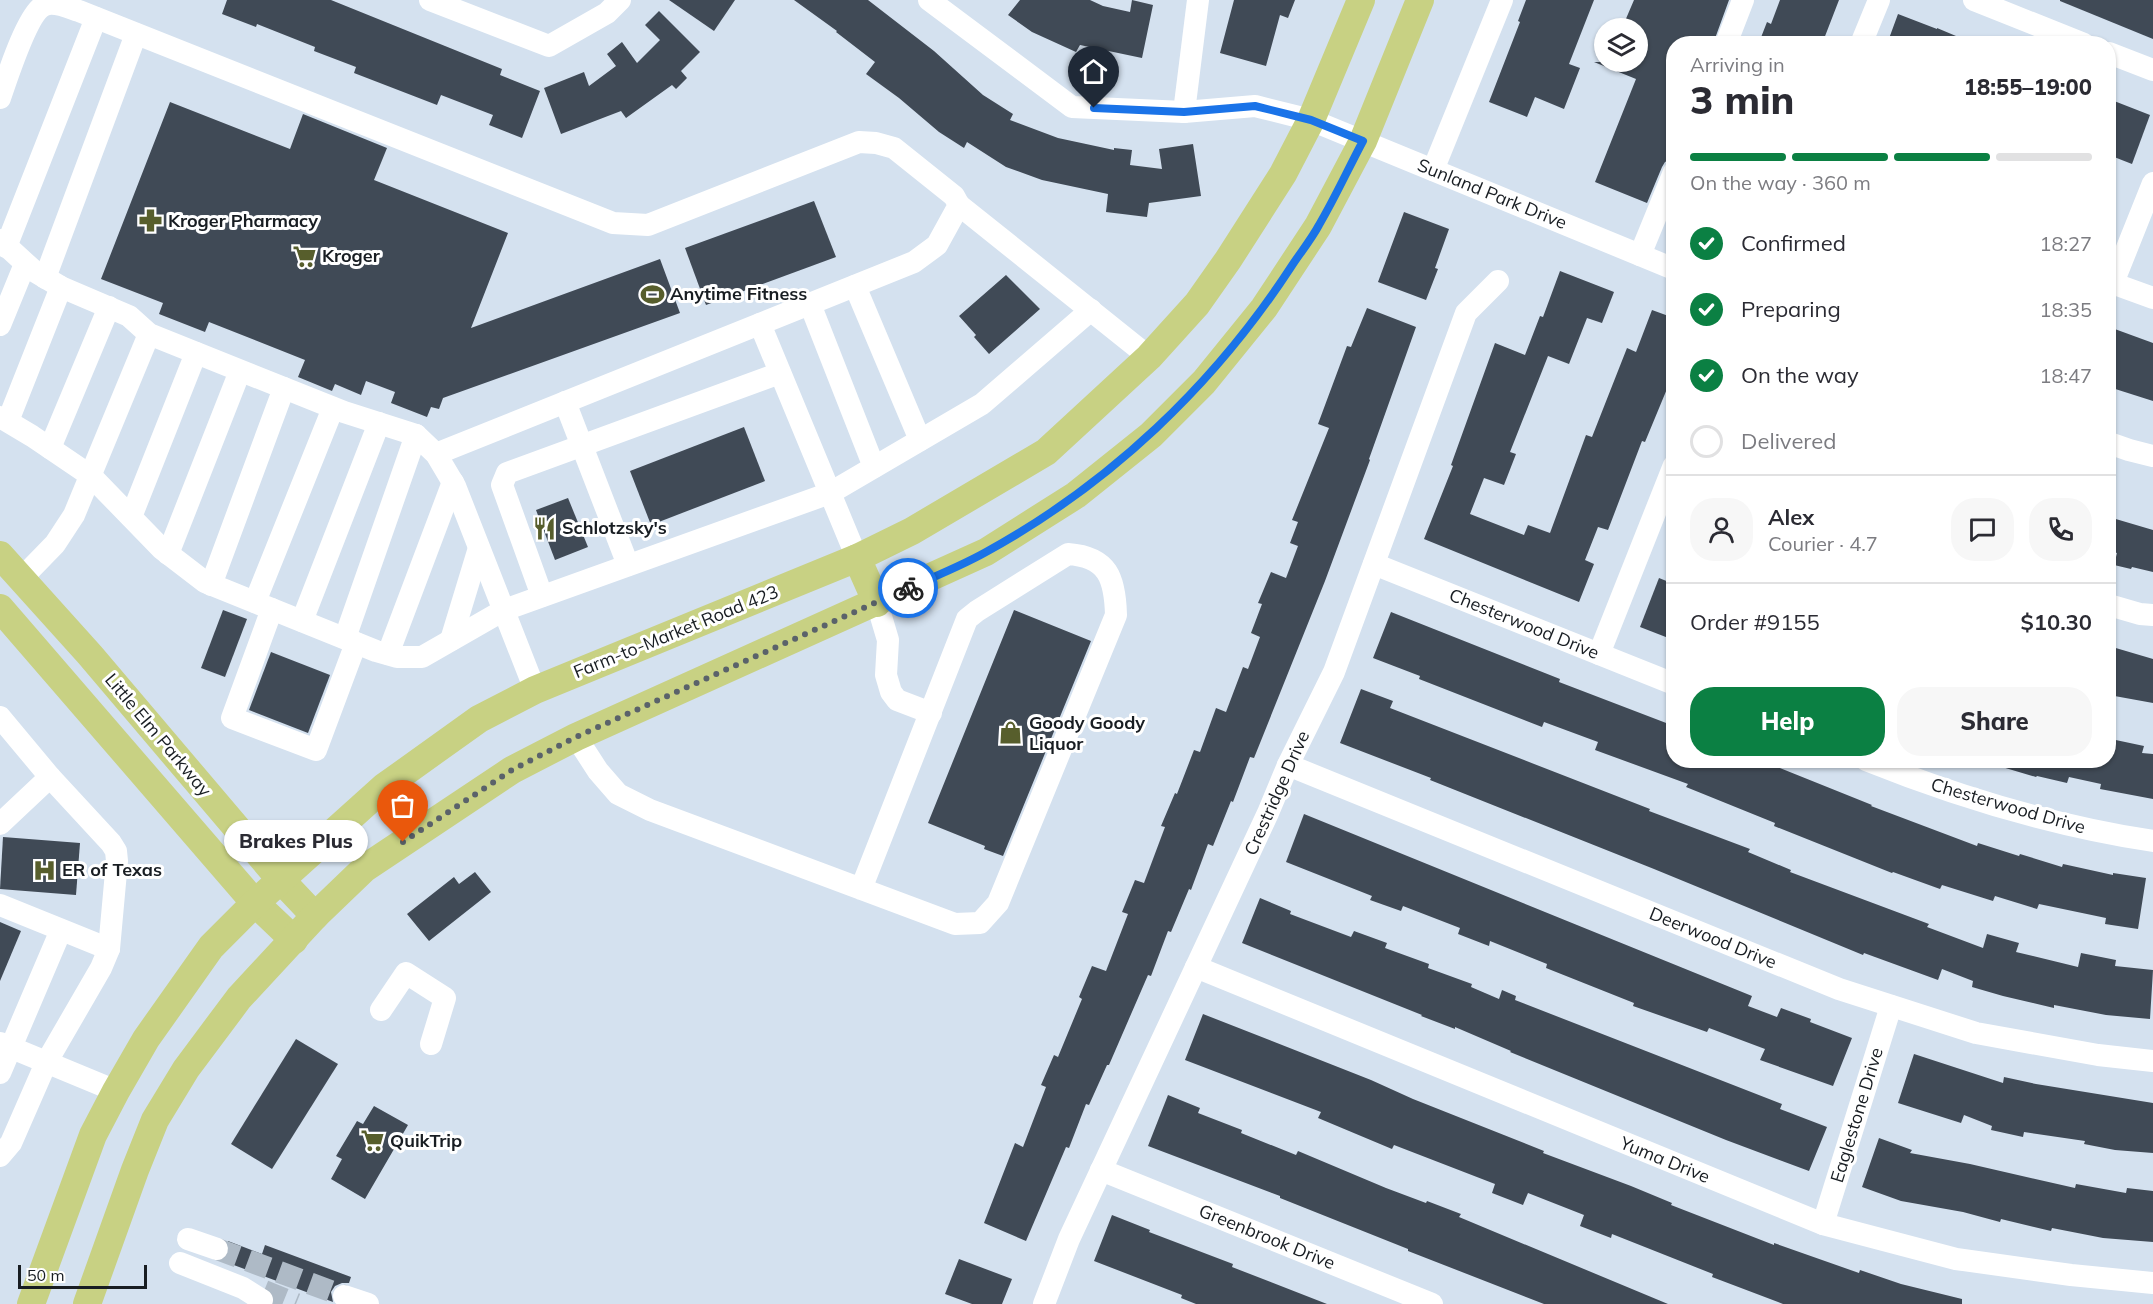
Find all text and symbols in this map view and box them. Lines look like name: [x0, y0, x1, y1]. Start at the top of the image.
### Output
map controls: [1594, 18, 1648, 72]
button: layers: [1594, 18, 1648, 72]
pin: [1068, 46, 1119, 108]
text: Arriving in: [1690, 52, 1785, 77]
icon: home: [1077, 55, 1110, 88]
text: 18:55–19:00: [1964, 73, 2092, 101]
text: 3 min: [1690, 75, 1795, 124]
street label: Sunland Park Drive: [1414, 153, 1570, 234]
text: On the way · 360 m: [1690, 170, 1871, 195]
pharmacy icon: Kroger Pharmacy: [137, 208, 163, 234]
place label: Kroger Pharmacy: [168, 209, 318, 232]
icon: check: [1690, 227, 1723, 260]
text: Confirmed: [1741, 229, 1846, 257]
text: 18:27: [2039, 231, 2092, 256]
supermarket icon: Kroger: [291, 243, 317, 269]
place label: Kroger: [322, 244, 381, 267]
sports icon: Anytime Fitness: [639, 281, 665, 307]
place label: Anytime Fitness: [670, 282, 807, 305]
icon: check: [1690, 293, 1723, 326]
text: Preparing: [1741, 295, 1841, 323]
text: 18:35: [2039, 297, 2092, 322]
icon: check: [1690, 359, 1723, 392]
text: On the way: [1741, 361, 1859, 389]
text: 18:47: [2039, 363, 2092, 388]
text: Delivered: [1741, 427, 1836, 455]
button: person: [1690, 498, 1753, 561]
button: chat: [1951, 498, 2014, 561]
button: phone: [2029, 498, 2092, 561]
text: Alex: [1768, 503, 1814, 531]
restaurant icon: Schlotzsky's: [531, 515, 557, 541]
place label: Schlotzsky's: [562, 516, 667, 539]
text: Courier · 4.7: [1768, 531, 1878, 556]
courier: [878, 558, 938, 618]
icon: bike: [892, 572, 925, 605]
street label: Farm-to-Market Road 423: [570, 580, 782, 683]
street label: Chesterwood Drive: [1446, 583, 1602, 664]
text: Order #9155: [1690, 608, 1820, 636]
text: $10.30: [2021, 608, 2092, 636]
street label: Little Elm Parkway: [100, 668, 217, 801]
button: Help: [1690, 687, 1885, 756]
button: Share: [1897, 687, 2092, 756]
place label: Goody Goody Liquor: [1029, 711, 1145, 755]
shop icon: Goody Goody Liquor: [998, 720, 1024, 746]
street label: Crestridge Drive: [1239, 727, 1314, 859]
street label: Chesterwood Drive: [1928, 772, 2088, 839]
pin: [377, 780, 428, 842]
icon: bag: [386, 789, 419, 822]
callout: Brakes Plus: [223, 821, 367, 863]
text: Brakes Plus: [239, 828, 353, 853]
hospital icon: ER of Texas: [31, 857, 57, 883]
place label: ER of Texas: [62, 858, 162, 881]
street label: Deerwood Drive: [1646, 902, 1780, 974]
street label: Eaglestone Drive: [1825, 1045, 1888, 1185]
supermarket icon: QuikTrip: [359, 1128, 385, 1154]
place label: QuikTrip: [390, 1129, 462, 1152]
street label: Yuma Drive: [1616, 1131, 1713, 1188]
street label: Greenbrook Drive: [1196, 1199, 1339, 1274]
scale bar: [18, 1262, 147, 1290]
text: 50 m: [27, 1265, 64, 1285]

